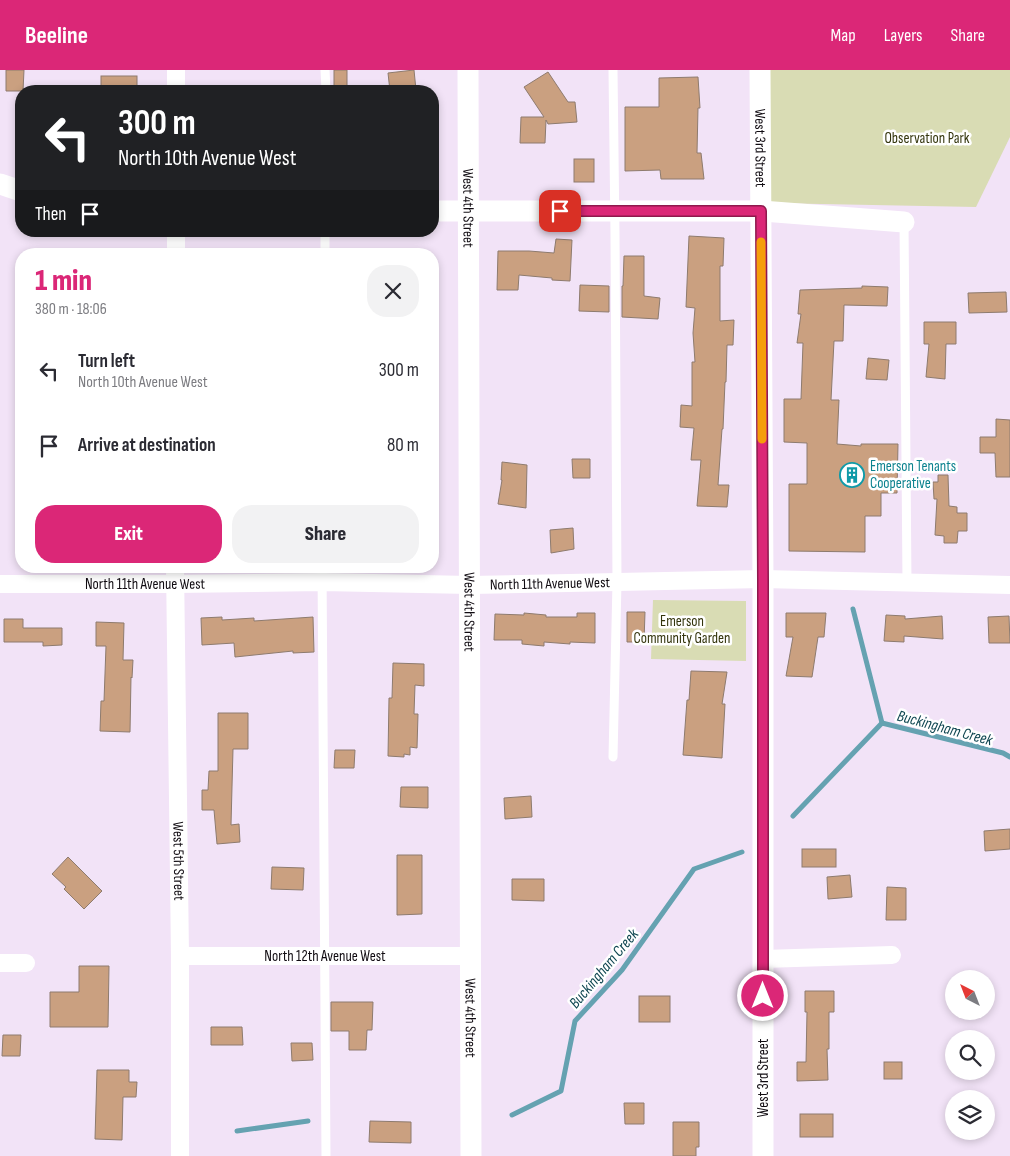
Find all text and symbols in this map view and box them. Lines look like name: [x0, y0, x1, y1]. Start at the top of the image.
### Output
text: Beeline: [25, 21, 88, 50]
text: Map: [831, 25, 856, 46]
text: Layers: [884, 25, 923, 46]
text: Share: [951, 25, 985, 46]
text: 300 m: [118, 102, 196, 145]
icon: left: [35, 105, 100, 170]
street label: West 3rd Street: [750, 109, 770, 188]
park label: Observation Park: [884, 129, 970, 148]
text: North 10th Avenue West: [118, 145, 296, 172]
street label: West 4th Street: [458, 168, 477, 248]
pin: [539, 190, 581, 232]
icon: arrive: [546, 197, 574, 225]
icon: arrive: [76, 200, 104, 228]
text: Then: [35, 203, 66, 226]
text: 1 min: [35, 263, 92, 299]
button: close: [367, 265, 419, 317]
text: 380 m · 18:06: [35, 300, 107, 319]
text: Turn left: [78, 350, 135, 373]
icon: left: [35, 357, 63, 385]
text: 300 m: [379, 359, 419, 382]
text: North 10th Avenue West: [78, 373, 208, 392]
icon: arrive: [35, 432, 63, 460]
text: Arrive at destination: [78, 434, 216, 457]
text: 80 m: [387, 434, 419, 457]
place label: Emerson Tenants Cooperative: [870, 457, 956, 493]
building icon: Emerson Tenants Cooperative: [839, 462, 865, 488]
button: Exit: [35, 505, 222, 563]
button: Share: [232, 505, 419, 563]
street label: West 4th Street: [459, 572, 479, 652]
street label: North 11th Avenue West: [490, 573, 611, 595]
street label: North 11th Avenue West: [85, 575, 206, 594]
park label: Emerson Community Garden: [634, 612, 730, 648]
water label: Buckingham Creek: [895, 707, 995, 751]
street label: West 5th Street: [168, 821, 188, 901]
water label: Buckingham Creek: [565, 925, 644, 1013]
street label: North 12th Avenue West: [264, 947, 386, 966]
position arrow: [736, 969, 788, 1021]
north arrow: [945, 970, 995, 1020]
map controls: [945, 970, 995, 1140]
street label: West 4th Street: [461, 978, 480, 1058]
button: search: [945, 1030, 995, 1080]
street label: West 3rd Street: [754, 1038, 773, 1117]
button: layers: [945, 1090, 995, 1140]

